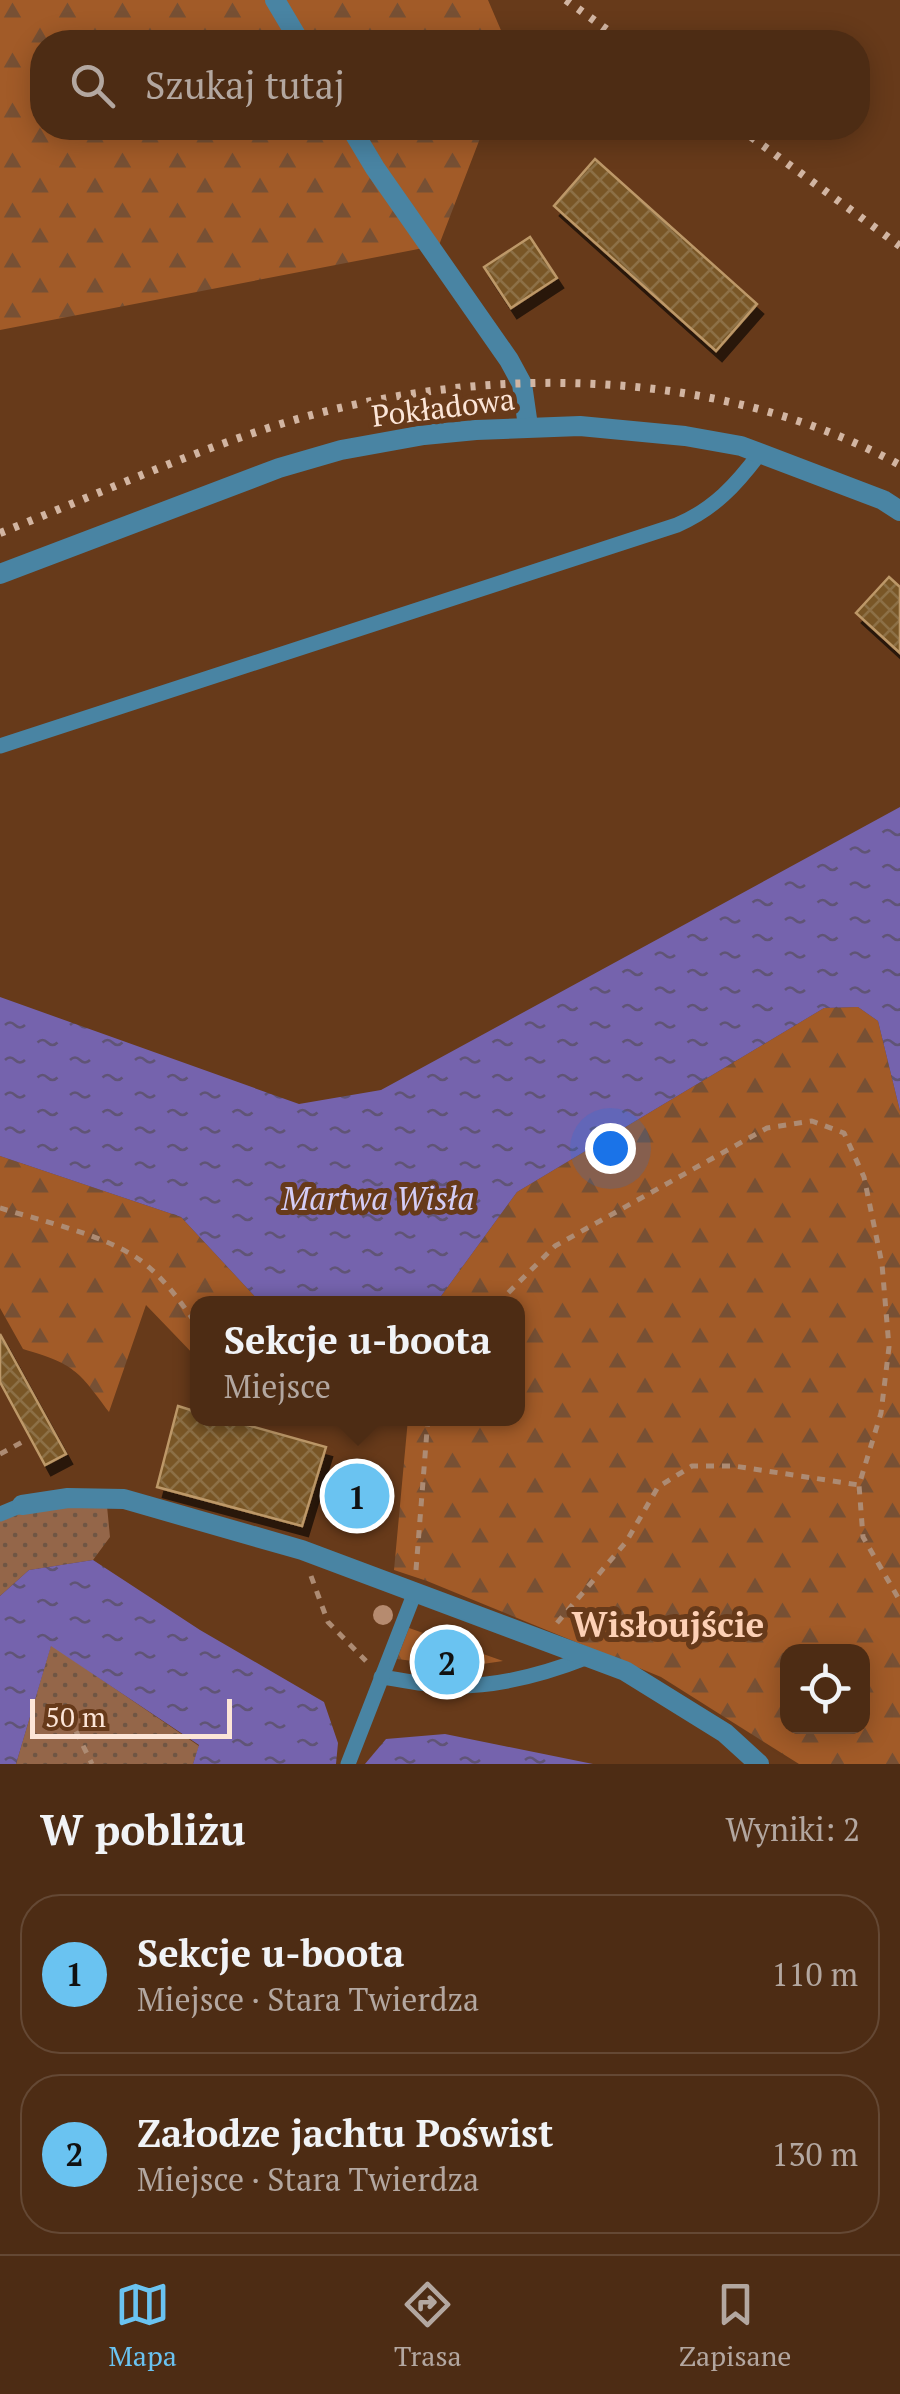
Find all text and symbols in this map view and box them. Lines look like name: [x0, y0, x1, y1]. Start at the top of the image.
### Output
search box: [30, 30, 870, 140]
icon: search: [65, 58, 120, 113]
text: Szukaj tutaj: [145, 60, 345, 110]
street label: Pokładowa: [369, 378, 517, 436]
your location: [585, 1123, 636, 1174]
water label: Martwa Wisła: [281, 1177, 474, 1219]
popup: [190, 1296, 525, 1426]
text: Sekcje u-boota: [224, 1315, 491, 1365]
text: Miejsce: [224, 1365, 331, 1407]
pin: 1: [324, 1458, 390, 1534]
district label: Wisłoujście: [572, 1601, 764, 1647]
pin: 2: [414, 1624, 480, 1700]
map controls: [780, 1644, 870, 1734]
button: locate: [780, 1644, 870, 1734]
scale bar: [30, 1694, 232, 1738]
text: 50 m: [45, 1698, 106, 1735]
text: W pobliżu: [40, 1801, 246, 1857]
text: Wyniki: 2: [726, 1808, 860, 1850]
text: Sekcje u-boota: [137, 1928, 404, 1978]
text: 1: [65, 1953, 84, 1995]
text: 110 m: [771, 1953, 858, 1995]
text: Miejsce · Stara Twierdza: [137, 1978, 479, 2020]
text: Załodze jachtu Poświst: [137, 2108, 553, 2158]
text: 2: [65, 2133, 84, 2175]
text: 130 m: [771, 2133, 858, 2175]
text: Miejsce · Stara Twierdza: [137, 2158, 479, 2200]
tab: Mapa: [109, 2277, 177, 2374]
tab: Trasa: [394, 2277, 462, 2374]
tab: Zapisane: [679, 2277, 791, 2374]

